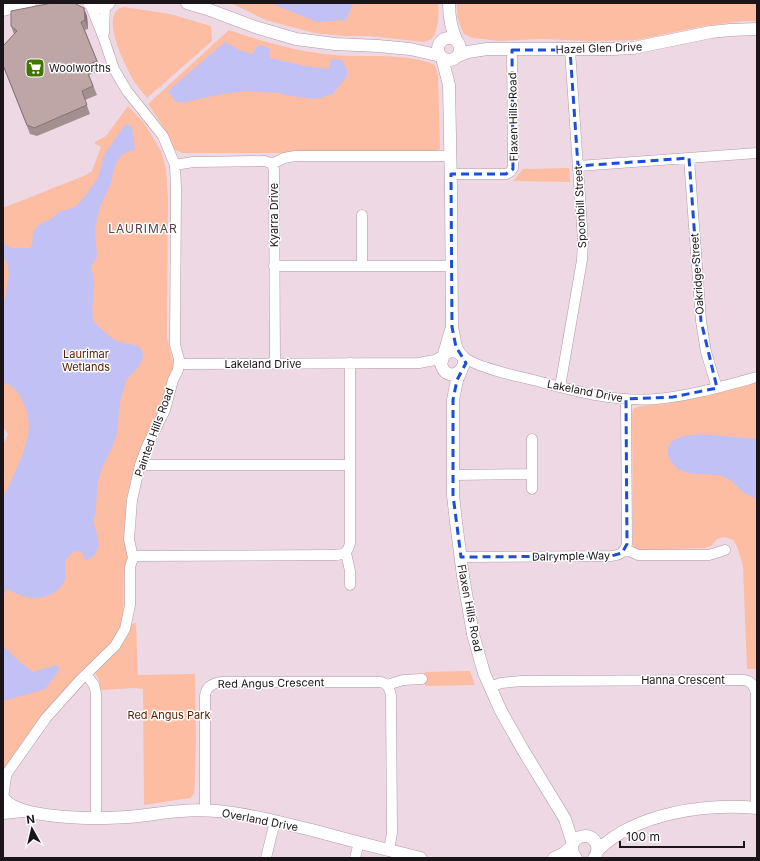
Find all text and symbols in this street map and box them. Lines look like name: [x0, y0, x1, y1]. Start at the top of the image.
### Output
street label: Hazel Glen Drive: [555, 39, 643, 57]
supermarket icon: Woolworths: [24, 57, 46, 79]
place label: Woolworths: [49, 61, 111, 75]
street label: Flaxen Hills Road: [505, 73, 521, 161]
street label: Spoonbill Street: [571, 165, 589, 248]
street label: Kyarra Drive: [267, 183, 281, 247]
district label: LAURIMAR: [108, 221, 178, 236]
street label: Oakridge Street: [687, 232, 707, 315]
park label: Laurimar Wetlands: [62, 347, 110, 374]
street label: Lakeland Drive: [224, 357, 302, 371]
street label: Lakeland Drive: [546, 377, 624, 405]
street label: Painted Hills Road: [131, 386, 177, 478]
street label: Dalrymple Way: [532, 548, 610, 564]
street label: Flaxen Hills Road: [455, 563, 485, 653]
street label: Hanna Crescent: [641, 673, 725, 687]
street label: Red Angus Crescent: [218, 675, 325, 691]
park label: Red Angus Park: [128, 708, 210, 722]
street label: Overland Drive: [221, 806, 299, 834]
north arrow: [12, 809, 52, 849]
text: N: [25, 812, 36, 827]
scale bar: [620, 823, 744, 849]
text: 100 m: [626, 829, 660, 844]

